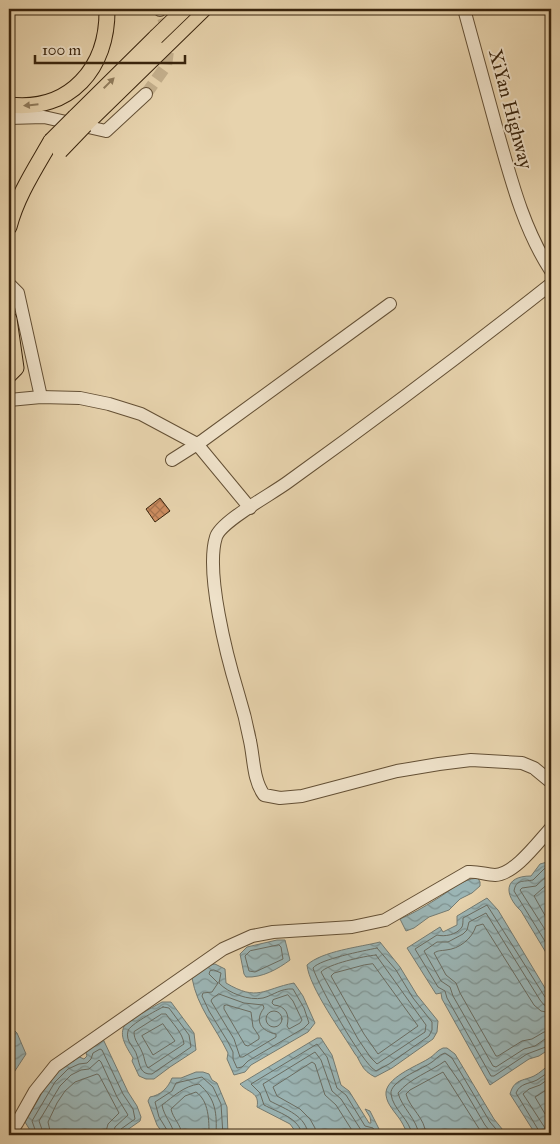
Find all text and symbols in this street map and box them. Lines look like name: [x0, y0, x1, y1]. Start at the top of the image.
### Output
scale bar: [35, 32, 185, 64]
text: 100 m: [42, 41, 82, 59]
street label: XiYan Highway: [483, 47, 538, 173]
one-way arrow: [103, 77, 115, 89]
one-way arrow: [23, 101, 39, 109]

